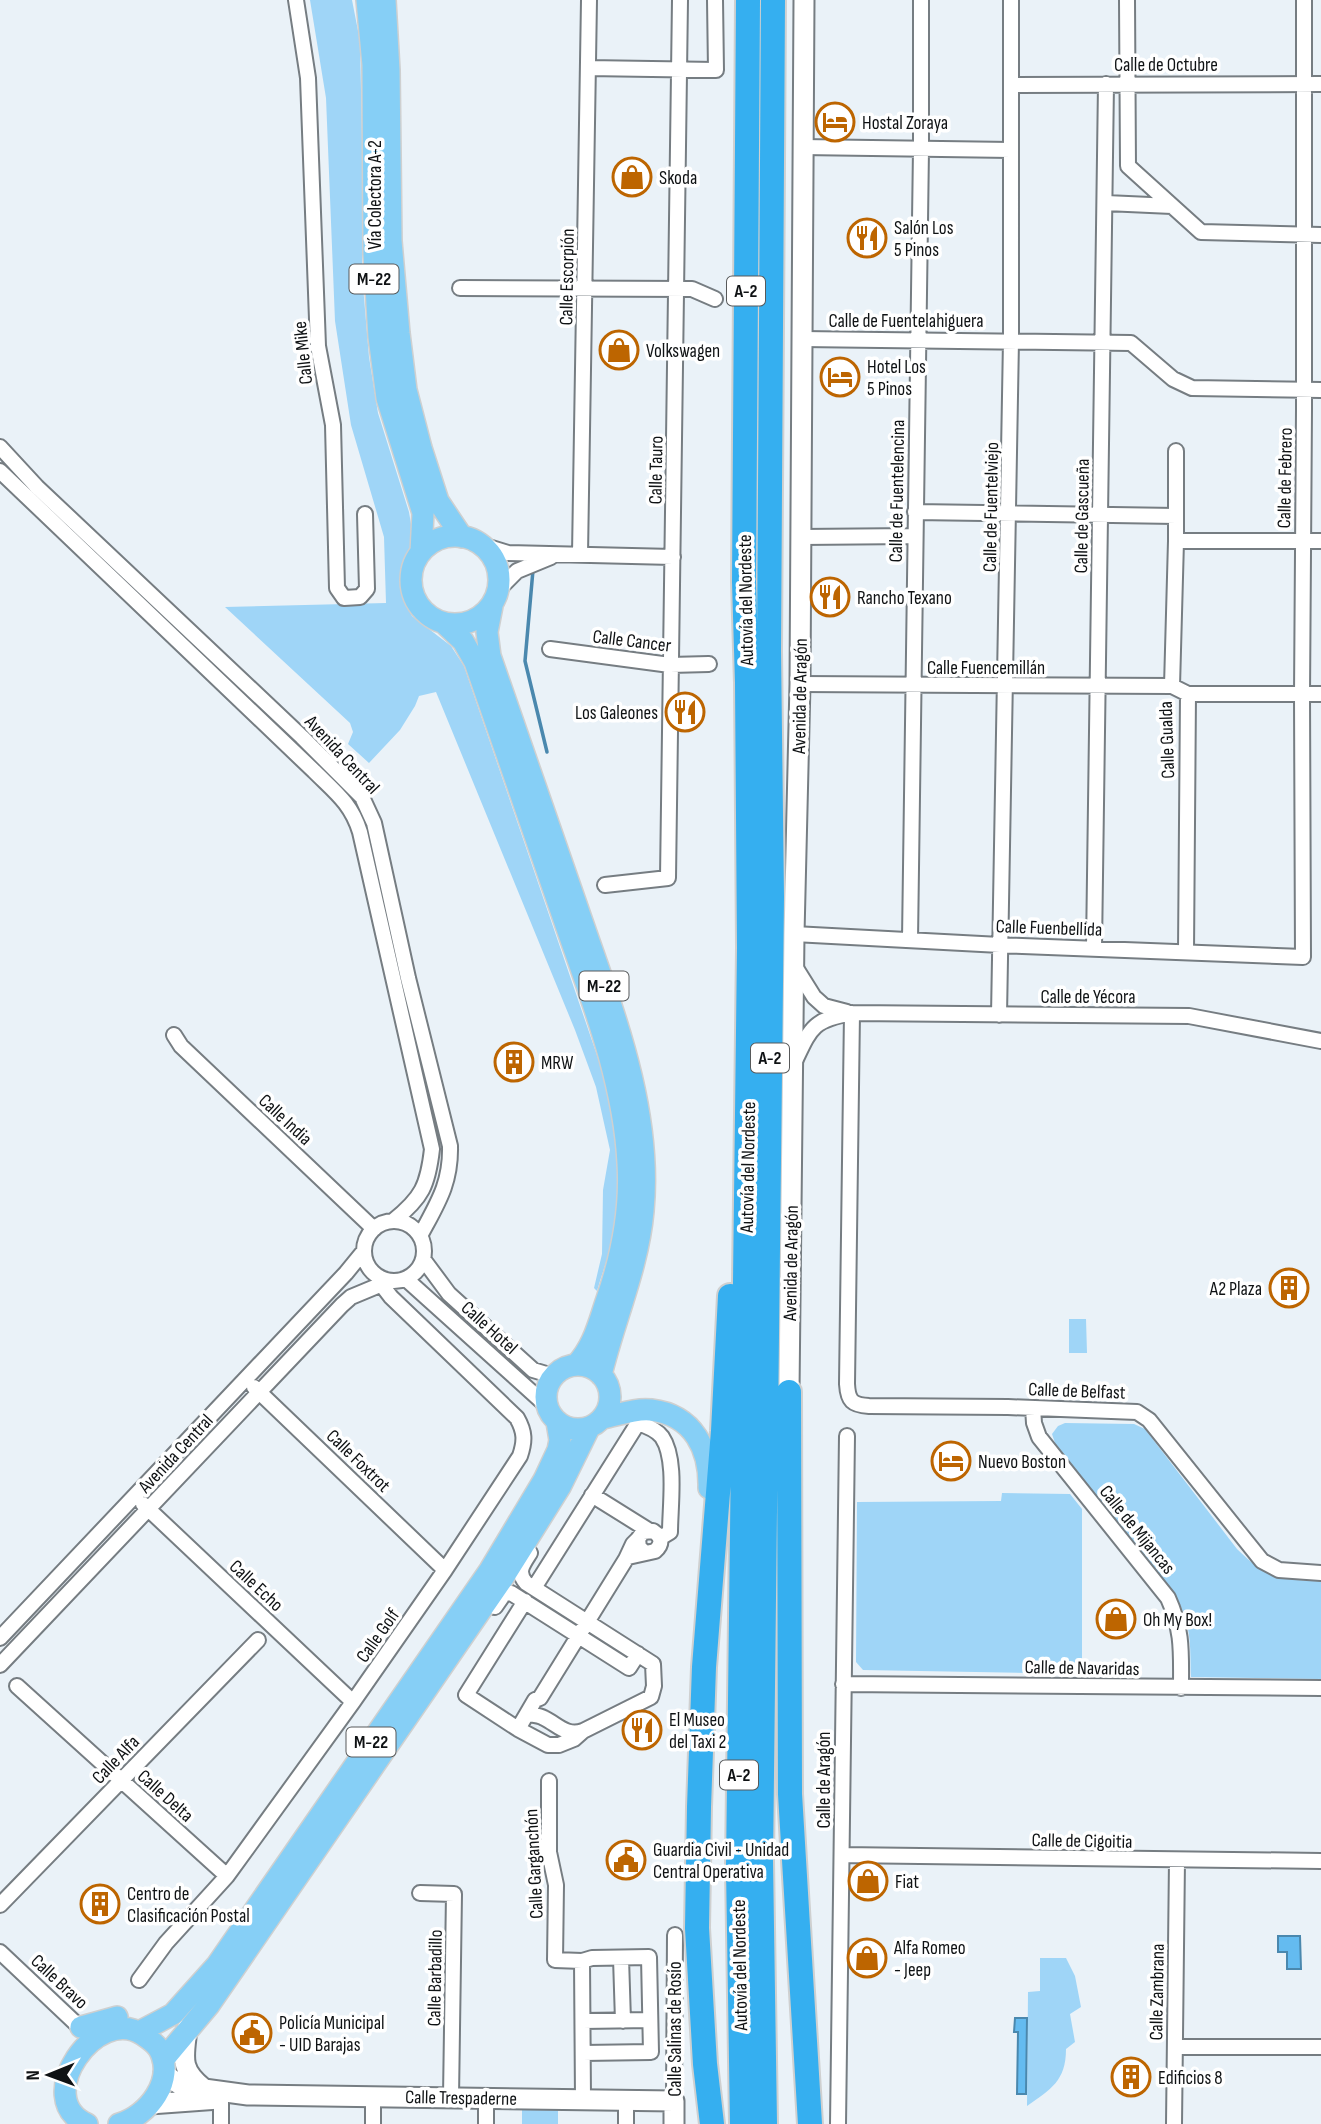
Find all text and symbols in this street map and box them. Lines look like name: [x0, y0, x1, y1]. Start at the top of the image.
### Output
street label: Calle de Octubre: [1114, 54, 1218, 77]
hotel icon: Hostal Zoraya: [814, 101, 856, 143]
place label: Hostal Zoraya: [862, 112, 948, 135]
street label: Vía Colectora A-2: [364, 140, 387, 250]
shop icon: Skoda: [611, 156, 653, 198]
place label: Skoda: [659, 167, 697, 190]
restaurant icon: Salón Los 5 Pinos: [846, 217, 888, 259]
place label: Salón Los 5 Pinos: [894, 217, 954, 262]
street label: Calle Escorpión: [555, 228, 580, 326]
road number: M-22: [350, 264, 398, 293]
road number: A-2: [727, 276, 765, 306]
street label: Calle de Fuentelahiguera: [829, 310, 983, 333]
street label: Calle Mike: [289, 320, 318, 386]
shop icon: Volkswagen: [598, 329, 640, 371]
place label: Volkswagen: [646, 340, 720, 363]
hotel icon: Hotel Los 5 Pinos: [819, 356, 861, 398]
place label: Hotel Los 5 Pinos: [867, 356, 926, 401]
street label: Calle de Fuentelencina: [885, 419, 910, 563]
street label: Calle de Febrero: [1273, 427, 1298, 529]
street label: Calle Tauro: [644, 435, 669, 505]
street label: Calle de Fuentelviejo: [979, 442, 1004, 572]
street label: Calle de Gascueña: [1070, 458, 1095, 574]
street label: Autovía del Nordeste: [734, 534, 759, 667]
restaurant icon: Rancho Texano: [809, 576, 851, 618]
place label: Rancho Texano: [857, 587, 952, 610]
street label: Calle Cancer: [591, 625, 673, 658]
street label: Avenida de Aragón: [788, 638, 813, 755]
street label: Calle Fuencemillán: [927, 657, 1045, 680]
restaurant icon: Los Galeones: [664, 691, 706, 733]
street label: Calle Gualda: [1155, 701, 1180, 779]
place label: Los Galeones: [575, 702, 658, 725]
street label: Avenida Central: [299, 710, 384, 799]
street label: Calle Fuenbellida: [995, 915, 1103, 942]
road number: M-22: [580, 972, 628, 1001]
street label: Calle de Yécora: [1041, 986, 1135, 1009]
building icon: MRW: [493, 1041, 535, 1083]
road number: A-2: [751, 1044, 789, 1072]
place label: MRW: [541, 1052, 574, 1075]
street label: Calle India: [253, 1090, 316, 1151]
street label: Autovía del Nordeste: [736, 1101, 761, 1234]
street label: Avenida de Aragón: [779, 1205, 804, 1322]
building icon: A2 Plaza: [1268, 1267, 1310, 1309]
place label: A2 Plaza: [1209, 1278, 1262, 1301]
street label: Calle Hotel: [456, 1297, 522, 1360]
street label: Calle de Belfast: [1028, 1378, 1126, 1405]
street label: Avenida Central: [133, 1410, 218, 1499]
street label: Calle Foxtrot: [321, 1425, 395, 1497]
hotel icon: Nuevo Boston: [930, 1440, 972, 1482]
place label: Nuevo Boston: [978, 1451, 1066, 1474]
street label: Calle de Mijancas: [1094, 1481, 1180, 1579]
street label: Calle Echo: [224, 1555, 288, 1617]
shop icon: Oh My Box!: [1095, 1598, 1137, 1640]
street label: Calle Golf: [351, 1604, 405, 1667]
place label: Oh My Box!: [1143, 1609, 1212, 1632]
street label: Calle de Navaridas: [1024, 1656, 1140, 1681]
restaurant icon: El Museo del Taxi 2: [621, 1709, 663, 1751]
place label: El Museo del Taxi 2: [669, 1709, 726, 1754]
road number: M-22: [346, 1728, 396, 1756]
street label: Calle Alfa: [88, 1731, 145, 1789]
street label: Calle de Aragón: [813, 1732, 836, 1829]
road number: A-2: [720, 1760, 758, 1790]
street label: Calle Delta: [132, 1765, 198, 1827]
street label: Calle Garganchón: [520, 1808, 549, 1920]
street label: Calle de Cigoitia: [1031, 1829, 1133, 1854]
public building icon: Guardia Civil - Unidad Central Operativa: [605, 1839, 647, 1881]
place label: Guardia Civil - Unidad Central Operativa: [653, 1839, 789, 1884]
shop icon: Fiat: [847, 1860, 889, 1902]
place label: Fiat: [895, 1871, 919, 1894]
building icon: Centro de Clasificación Postal: [79, 1883, 121, 1925]
place label: Centro de Clasificación Postal: [127, 1883, 250, 1928]
street label: Autovía del Nordeste: [728, 1899, 753, 2032]
street label: Calle Barbadillo: [423, 1929, 448, 2027]
shop icon: Alfa Romeo - Jeep: [846, 1937, 888, 1979]
place label: Alfa Romeo - Jeep: [893, 1937, 966, 1982]
street label: Calle Zambrana: [1145, 1943, 1170, 2041]
street label: Calle Bravo: [26, 1950, 92, 2014]
street label: Calle Salinas de Rosío: [664, 1961, 687, 2097]
public building icon: Policía Municipal - UID Barajas: [231, 2012, 273, 2054]
place label: Policía Municipal - UID Barajas: [279, 2012, 385, 2057]
north arrow: [14, 2040, 84, 2110]
building icon: Edificios 8: [1110, 2056, 1152, 2098]
place label: Edificios 8: [1158, 2067, 1223, 2090]
text: N: [22, 2070, 45, 2081]
street label: Calle Trespaderne: [405, 2086, 517, 2111]

